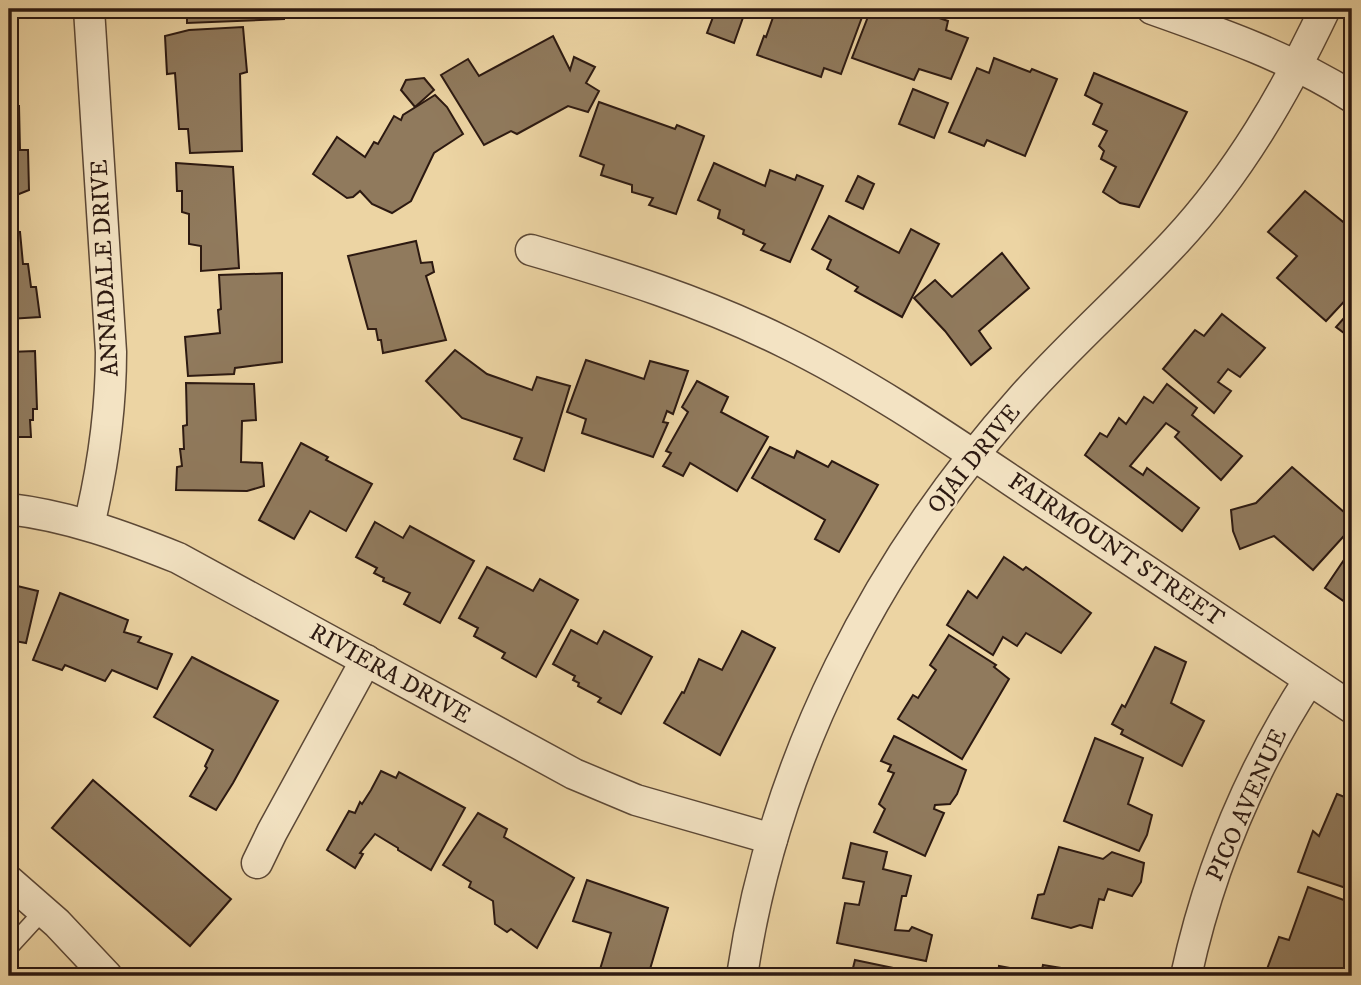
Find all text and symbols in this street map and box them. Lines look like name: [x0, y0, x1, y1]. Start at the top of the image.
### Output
street label: ANNADALE DRIVE: [84, 159, 126, 377]
street label: OJAI DRIVE: [921, 398, 1027, 520]
street label: FAIRMOUNT STREET: [1002, 466, 1230, 634]
street label: RIVIERA DRIVE: [304, 617, 476, 731]
street label: PICO AVENUE: [1200, 724, 1294, 886]

